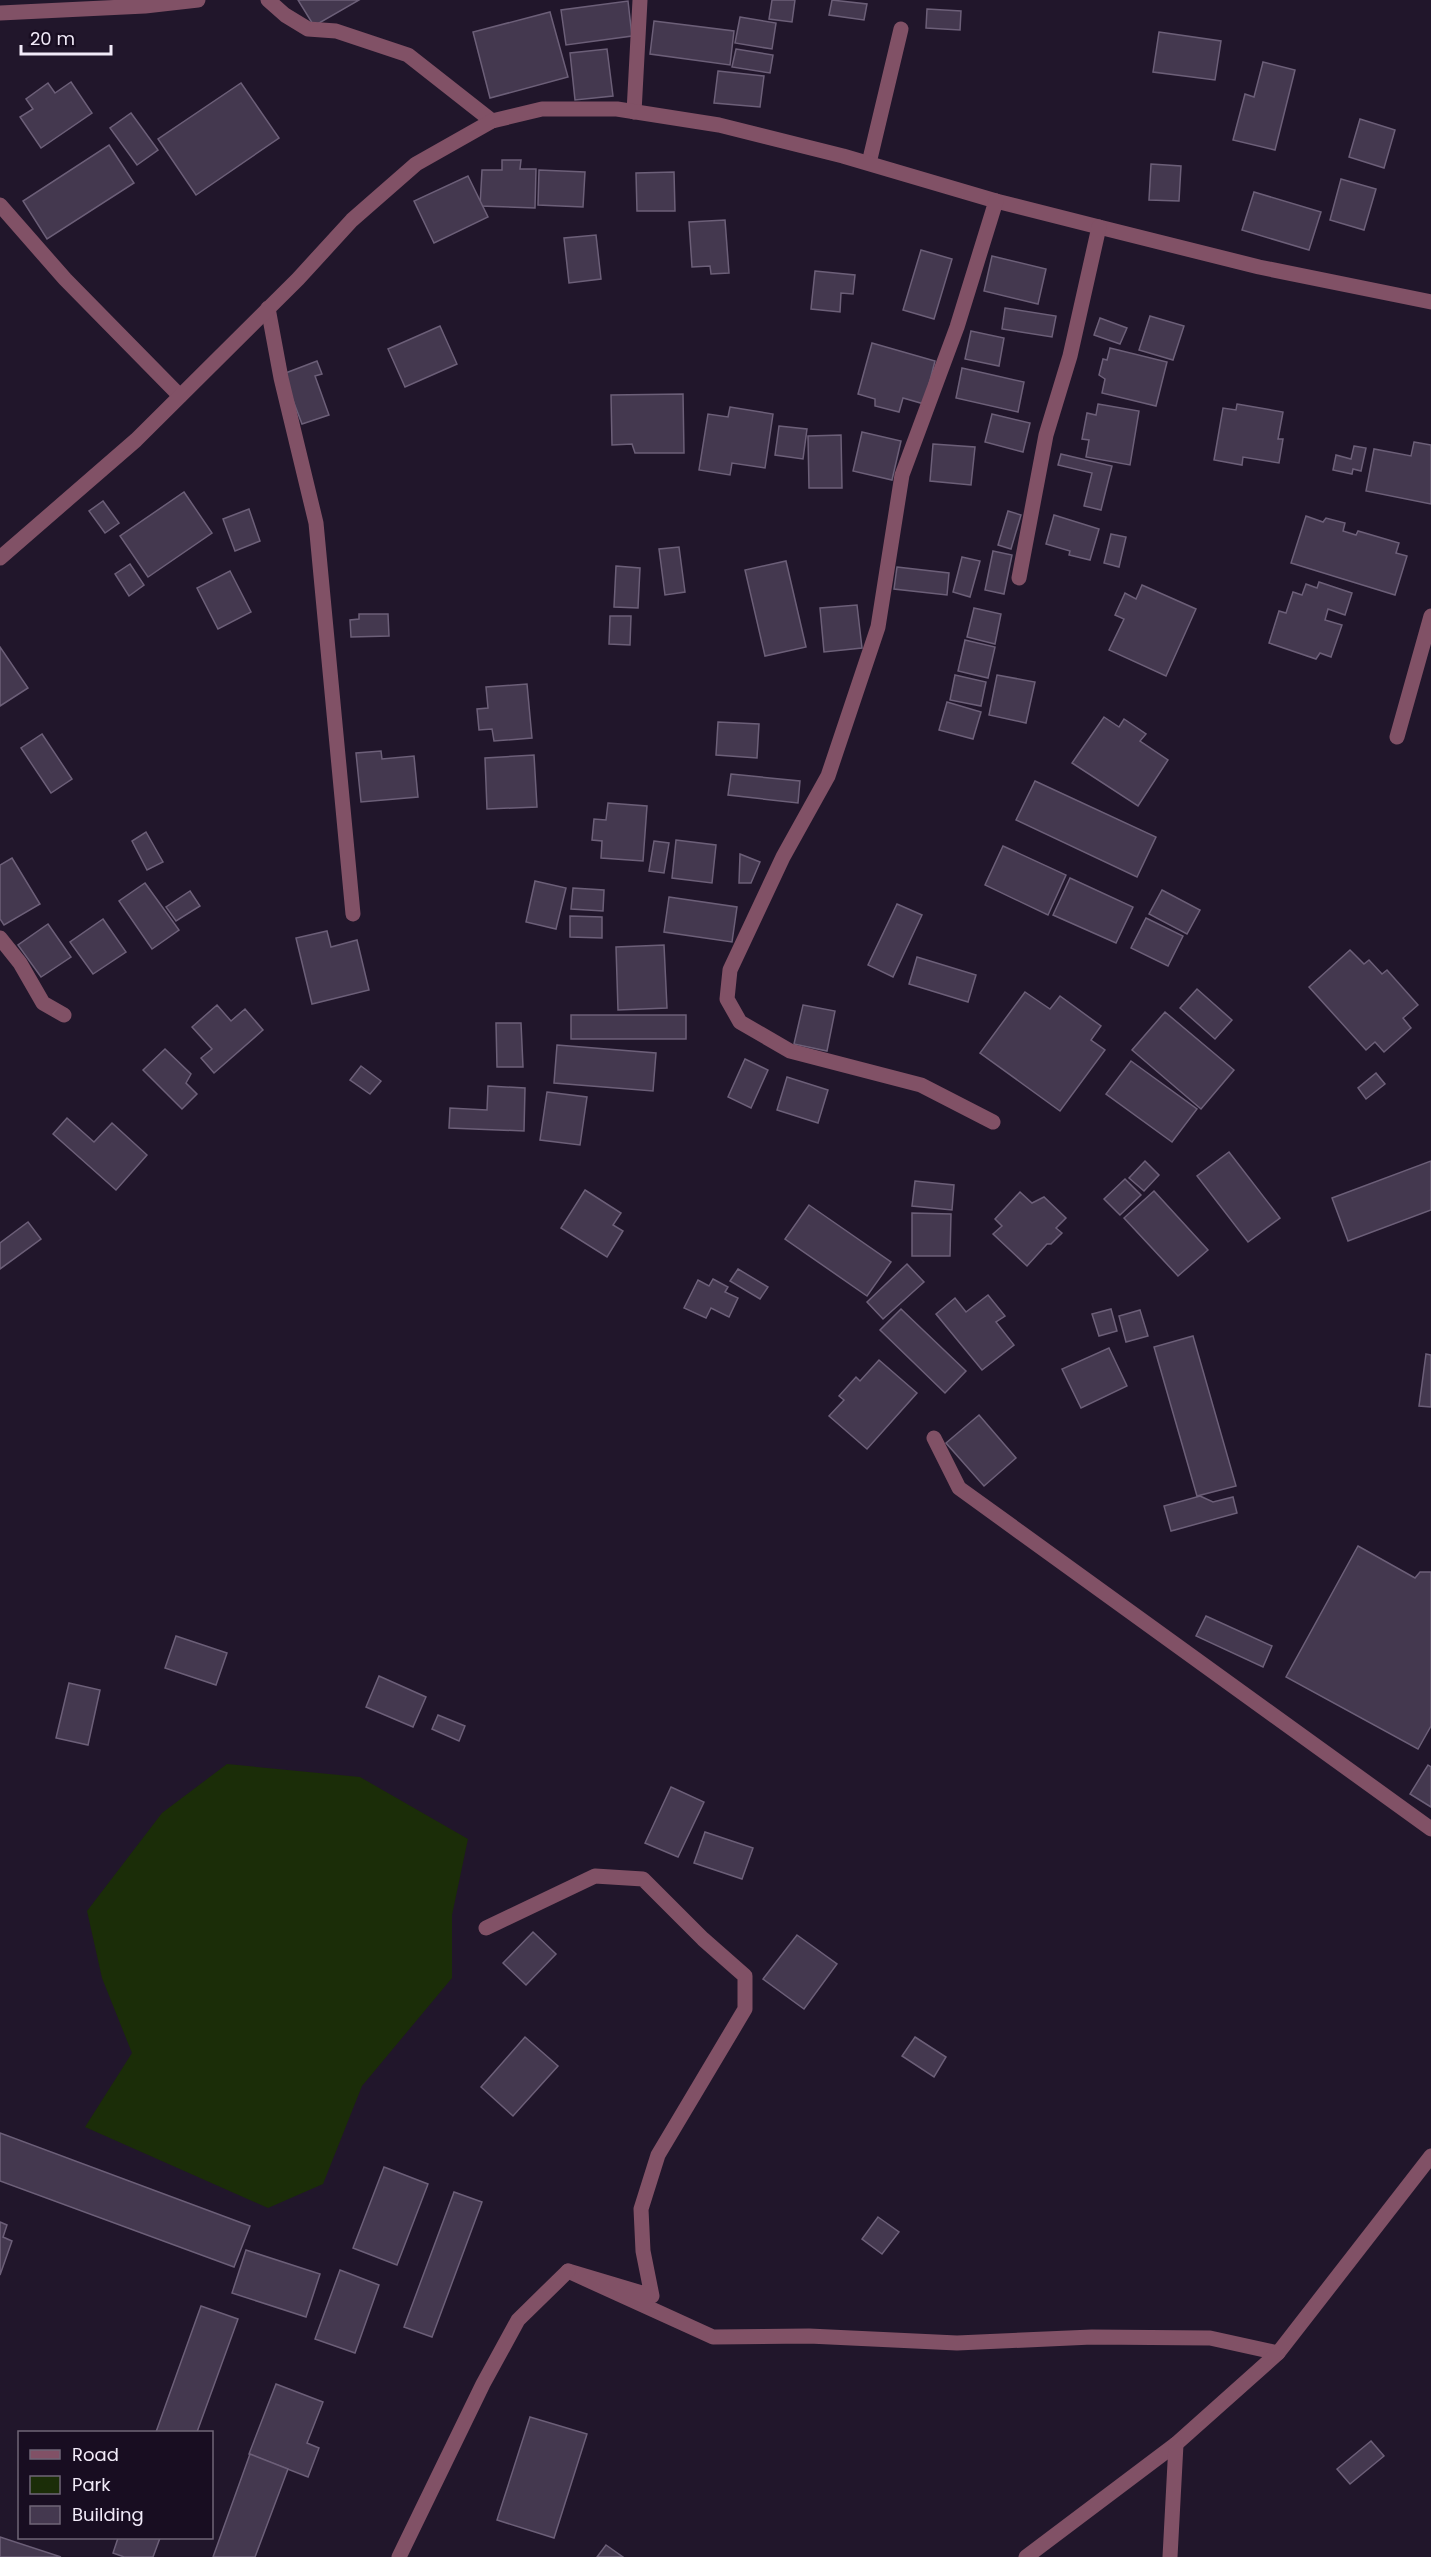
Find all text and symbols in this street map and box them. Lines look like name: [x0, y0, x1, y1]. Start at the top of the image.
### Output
scale bar: [21, 18, 111, 56]
text: 20 m: [30, 26, 75, 51]
legend: [18, 2431, 213, 2539]
text: Road: [72, 2442, 119, 2467]
text: Park: [72, 2472, 111, 2497]
text: Building: [72, 2502, 144, 2527]

